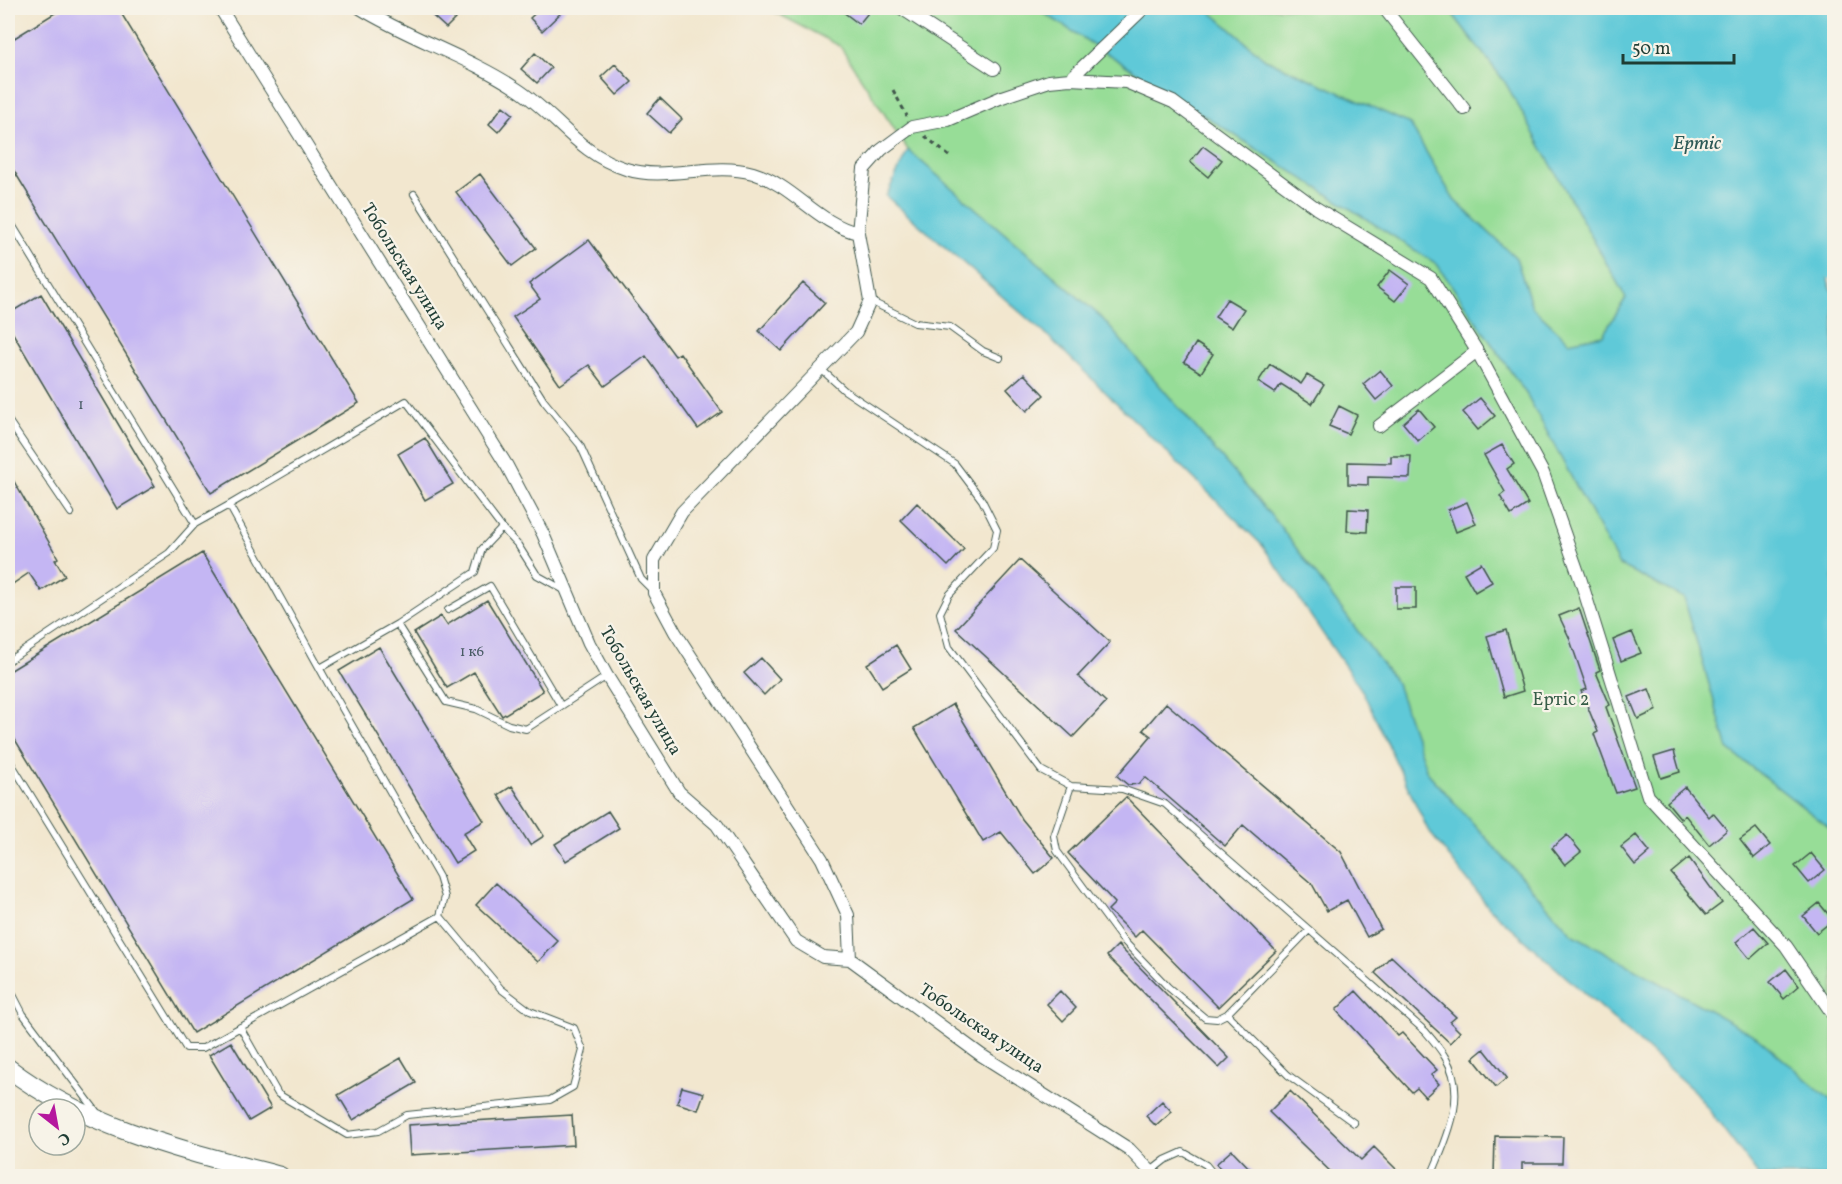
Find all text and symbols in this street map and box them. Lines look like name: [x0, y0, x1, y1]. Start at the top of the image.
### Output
scale bar: [1623, 27, 1734, 65]
text: 50 m: [1632, 37, 1671, 62]
water label: Ертіс: [1673, 130, 1722, 158]
street label: Тобольская улица: [355, 199, 453, 335]
house number: 1: [78, 395, 84, 416]
street label: Тобольская улица: [593, 622, 687, 760]
house number: 1 к6: [460, 642, 484, 663]
park label: Ертіс 2: [1533, 688, 1589, 713]
street label: Тобольская улица: [914, 978, 1048, 1080]
north arrow: [27, 1097, 87, 1157]
text: С: [54, 1126, 74, 1150]

